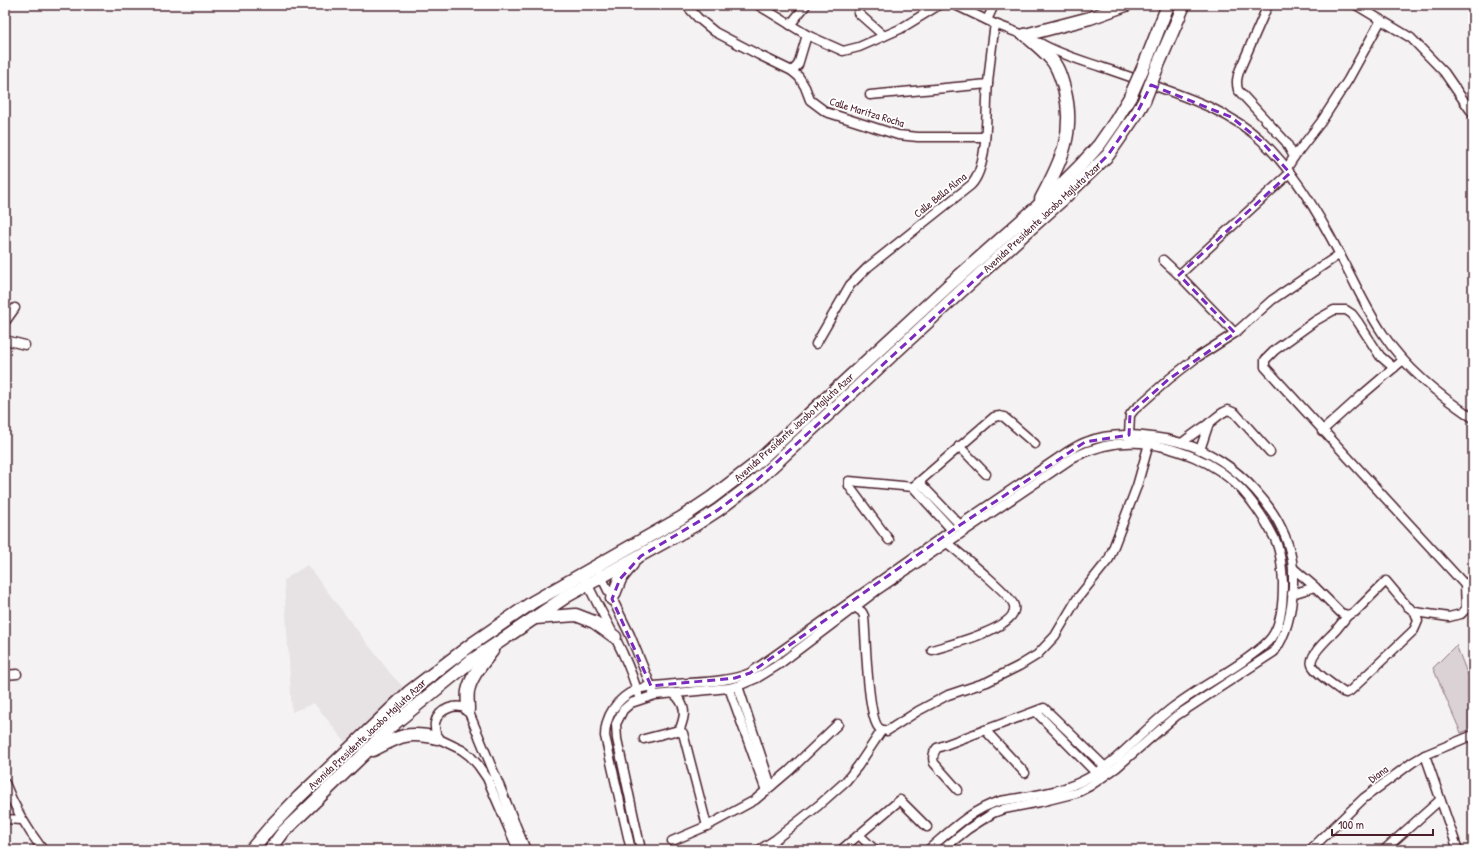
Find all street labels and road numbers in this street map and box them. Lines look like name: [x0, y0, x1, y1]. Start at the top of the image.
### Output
street label: Calle Maritza Rocha: [828, 94, 907, 130]
street label: Avenida Presidente Jacobo Majluta Azar: [980, 158, 1104, 275]
street label: Calle Bella Alma: [911, 169, 970, 220]
street label: Avenida Presidente Jacobo Majluta Azar: [731, 369, 857, 484]
street label: Avenida Presidente Jacobo Majluta Azar: [305, 675, 429, 792]
street label: Diana: [1365, 762, 1391, 786]

